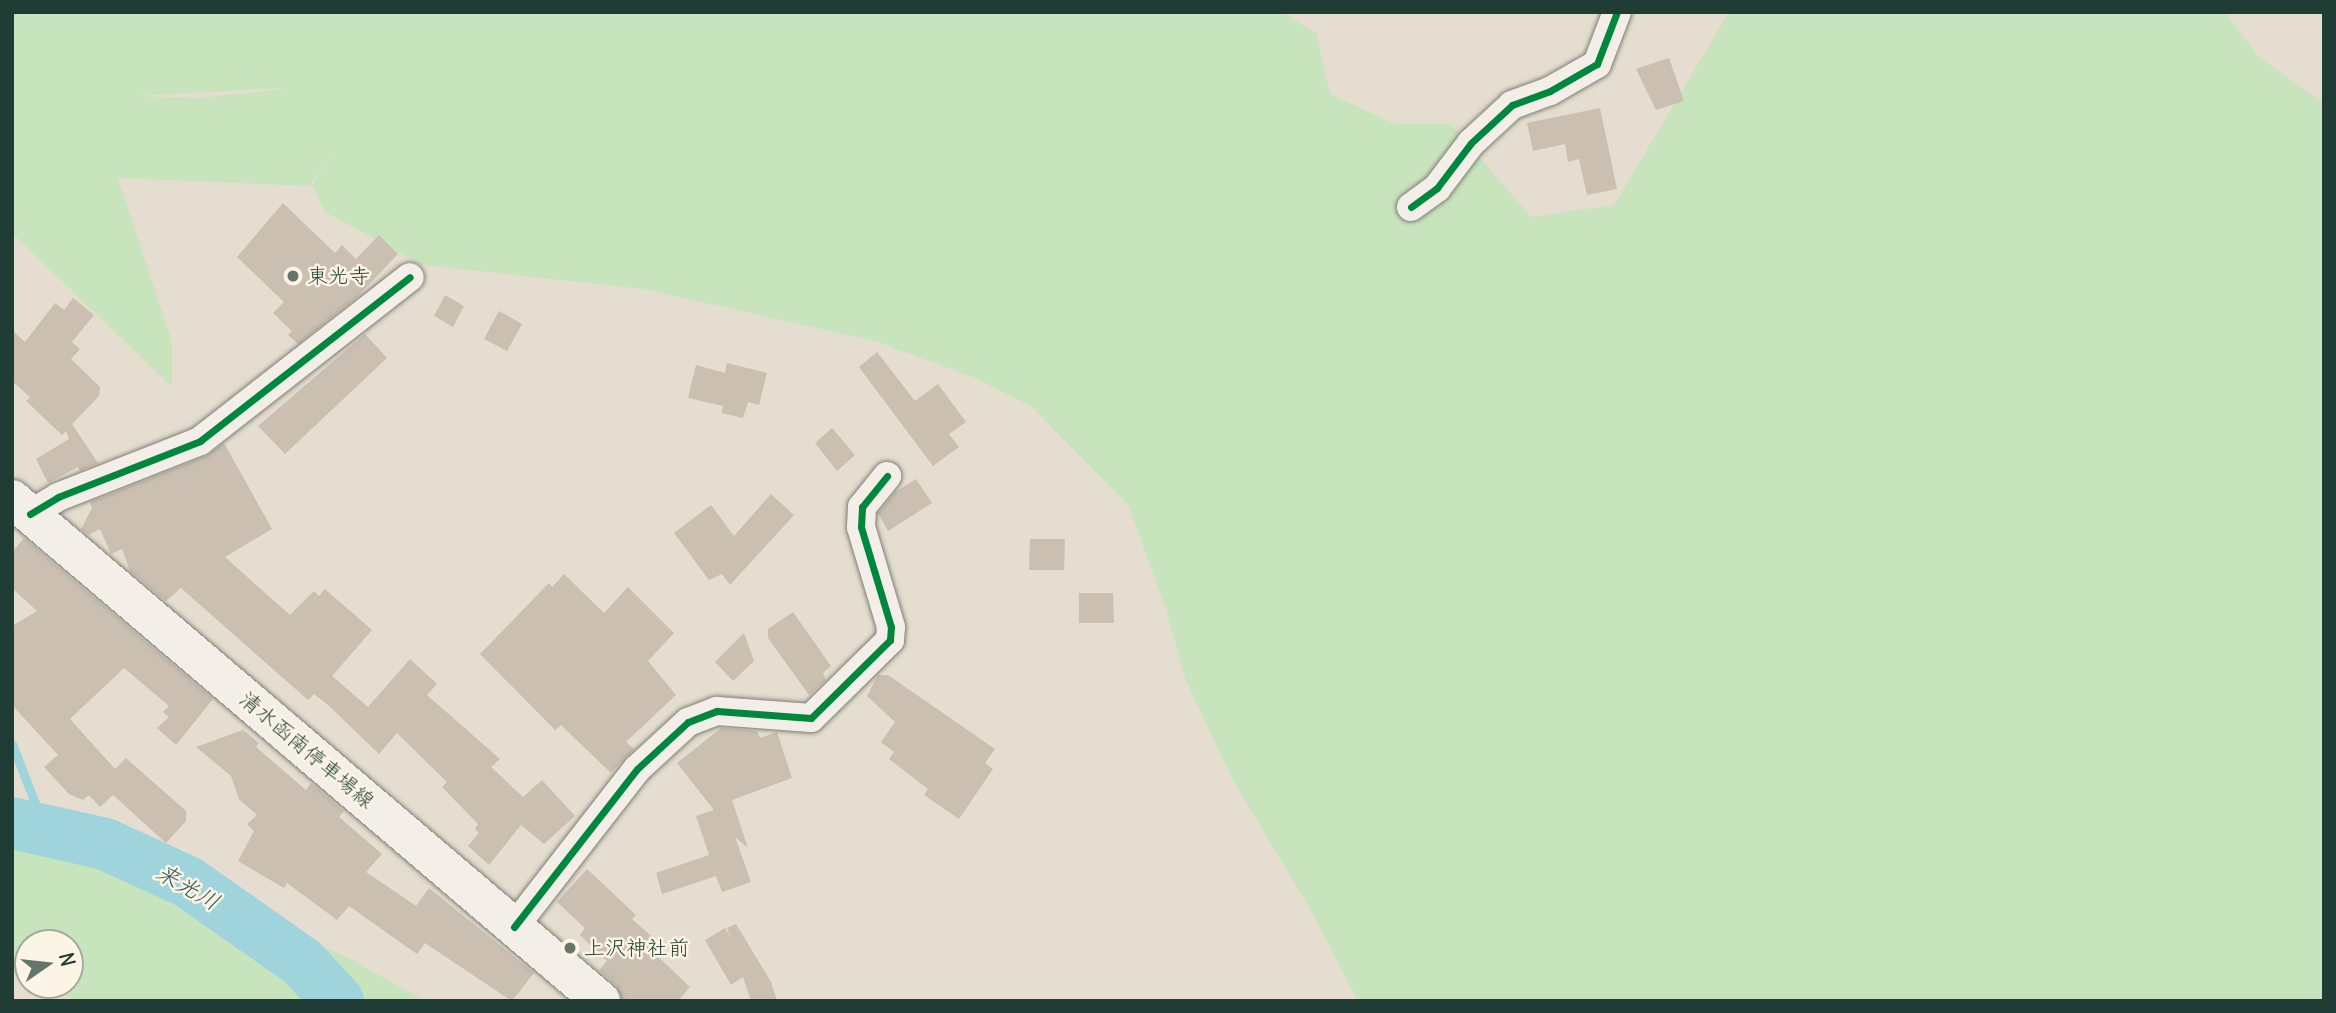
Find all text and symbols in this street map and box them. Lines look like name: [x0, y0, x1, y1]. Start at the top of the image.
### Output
place label: 東光寺: [307, 263, 370, 289]
marker: 東光寺: [285, 268, 301, 284]
street label: 清水函南停車場線: [235, 686, 379, 814]
water label: 来光川: [151, 858, 225, 916]
north arrow: [14, 929, 84, 999]
place label: 上沢神社前: [584, 935, 689, 961]
marker: 上沢神社前: [562, 940, 578, 956]
text: N: [54, 950, 81, 969]

